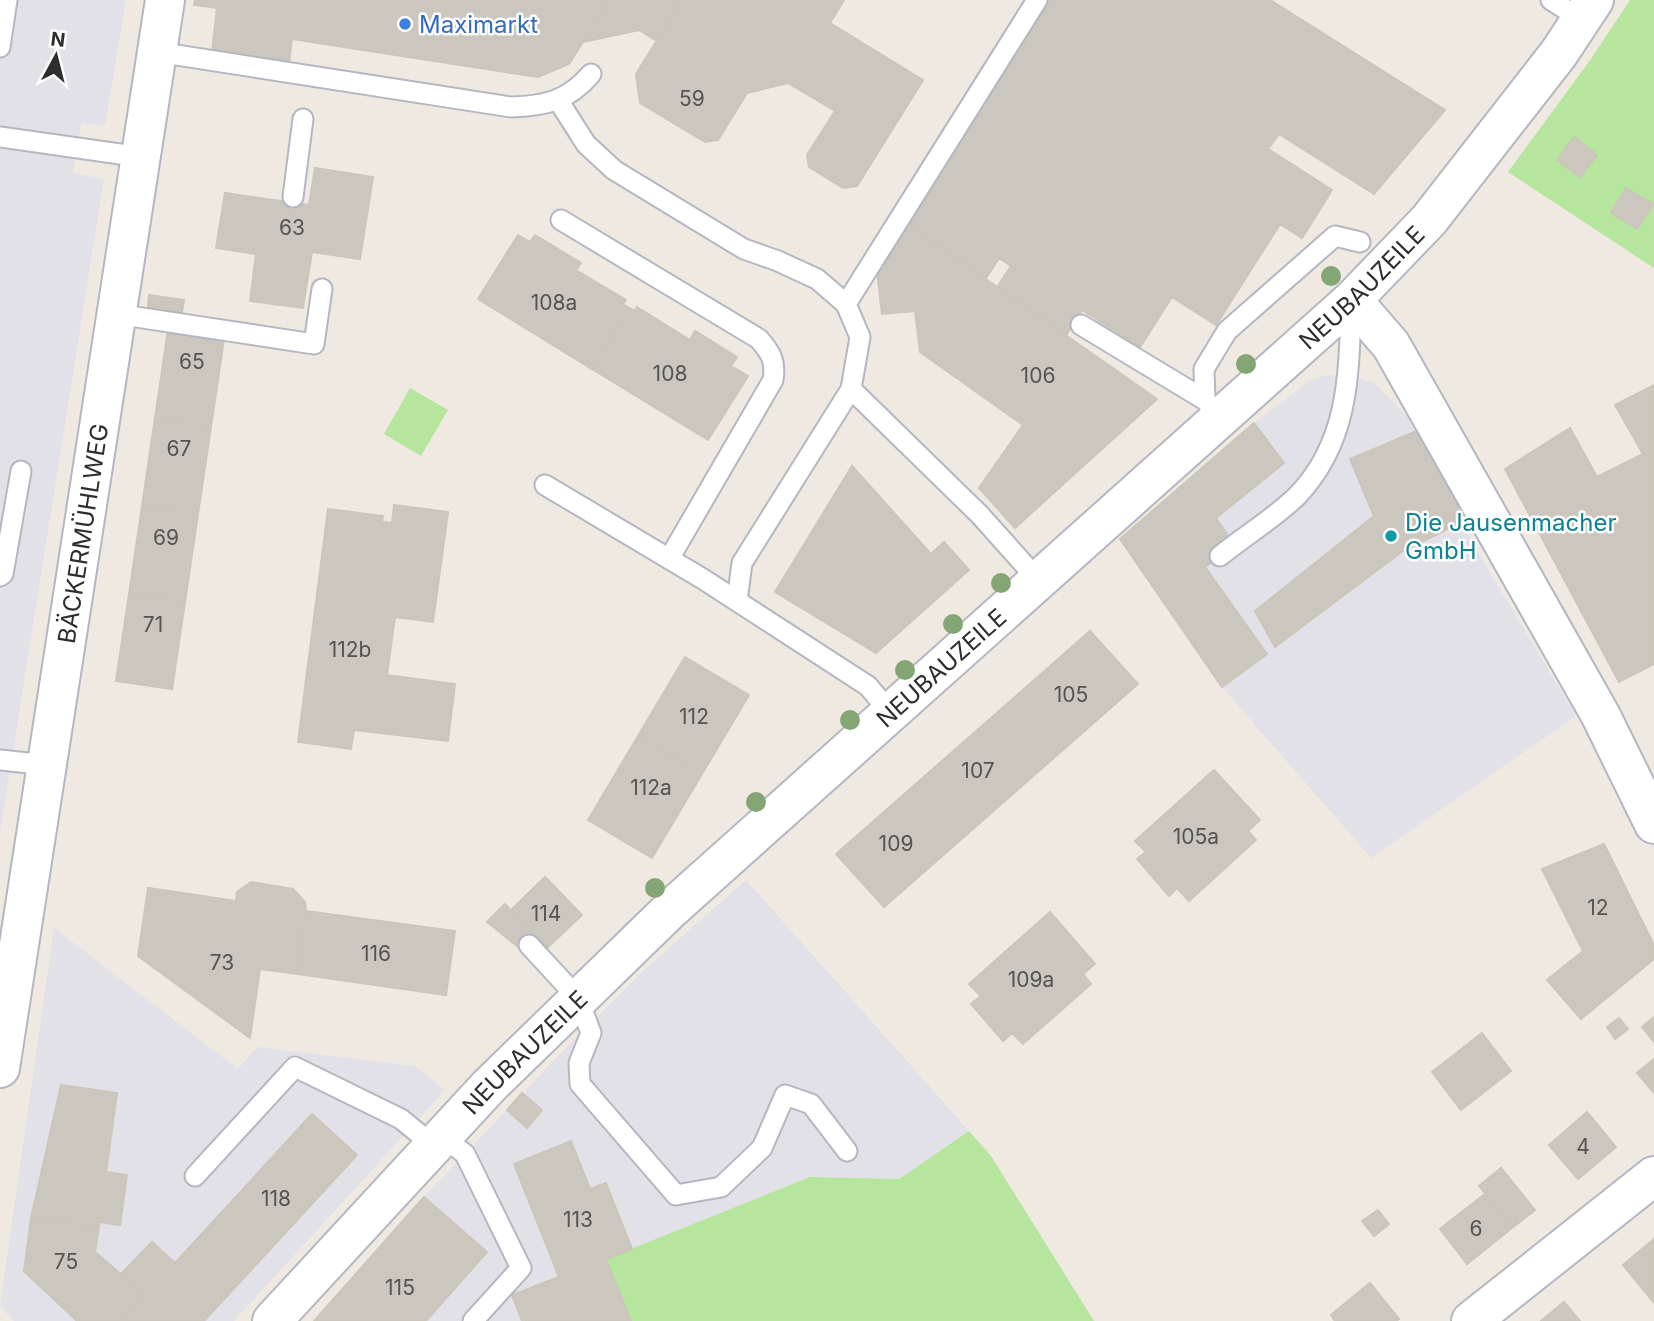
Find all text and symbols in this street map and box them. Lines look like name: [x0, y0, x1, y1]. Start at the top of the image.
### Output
place label: Maximarkt: [419, 10, 538, 39]
marker: Maximarkt: [397, 16, 413, 32]
north arrow: [21, 21, 91, 91]
text: N: [49, 27, 67, 52]
house number: 59: [679, 86, 705, 111]
house number: 63: [279, 215, 305, 240]
street label: NEUBAUZEILE: [1293, 220, 1430, 355]
house number: 108a: [531, 290, 577, 315]
house number: 65: [179, 349, 205, 374]
house number: 108: [653, 361, 687, 386]
house number: 106: [1021, 363, 1055, 388]
street label: BÄCKERMÜHLWEG: [51, 421, 114, 645]
house number: 67: [167, 436, 191, 461]
place label: Die Jausenmacher GmbH: [1405, 508, 1617, 565]
house number: 69: [153, 525, 179, 550]
marker: Die Jausenmacher GmbH: [1383, 528, 1399, 544]
street label: NEUBAUZEILE: [870, 602, 1012, 733]
house number: 71: [143, 612, 163, 637]
house number: 112b: [329, 637, 371, 662]
house number: 105: [1054, 682, 1088, 707]
house number: 112: [679, 704, 709, 729]
house number: 107: [961, 758, 995, 783]
house number: 112a: [630, 775, 672, 800]
house number: 105a: [1173, 824, 1219, 849]
house number: 109: [879, 831, 913, 856]
house number: 12: [1587, 895, 1609, 920]
house number: 114: [531, 901, 561, 926]
house number: 116: [361, 941, 391, 966]
house number: 73: [210, 950, 234, 975]
house number: 109a: [1008, 967, 1054, 992]
street label: NEUBAUZEILE: [456, 984, 593, 1120]
house number: 4: [1576, 1134, 1590, 1159]
house number: 118: [261, 1186, 291, 1211]
house number: 113: [563, 1207, 593, 1232]
house number: 6: [1469, 1216, 1483, 1241]
house number: 75: [54, 1249, 78, 1274]
house number: 115: [385, 1275, 415, 1300]

